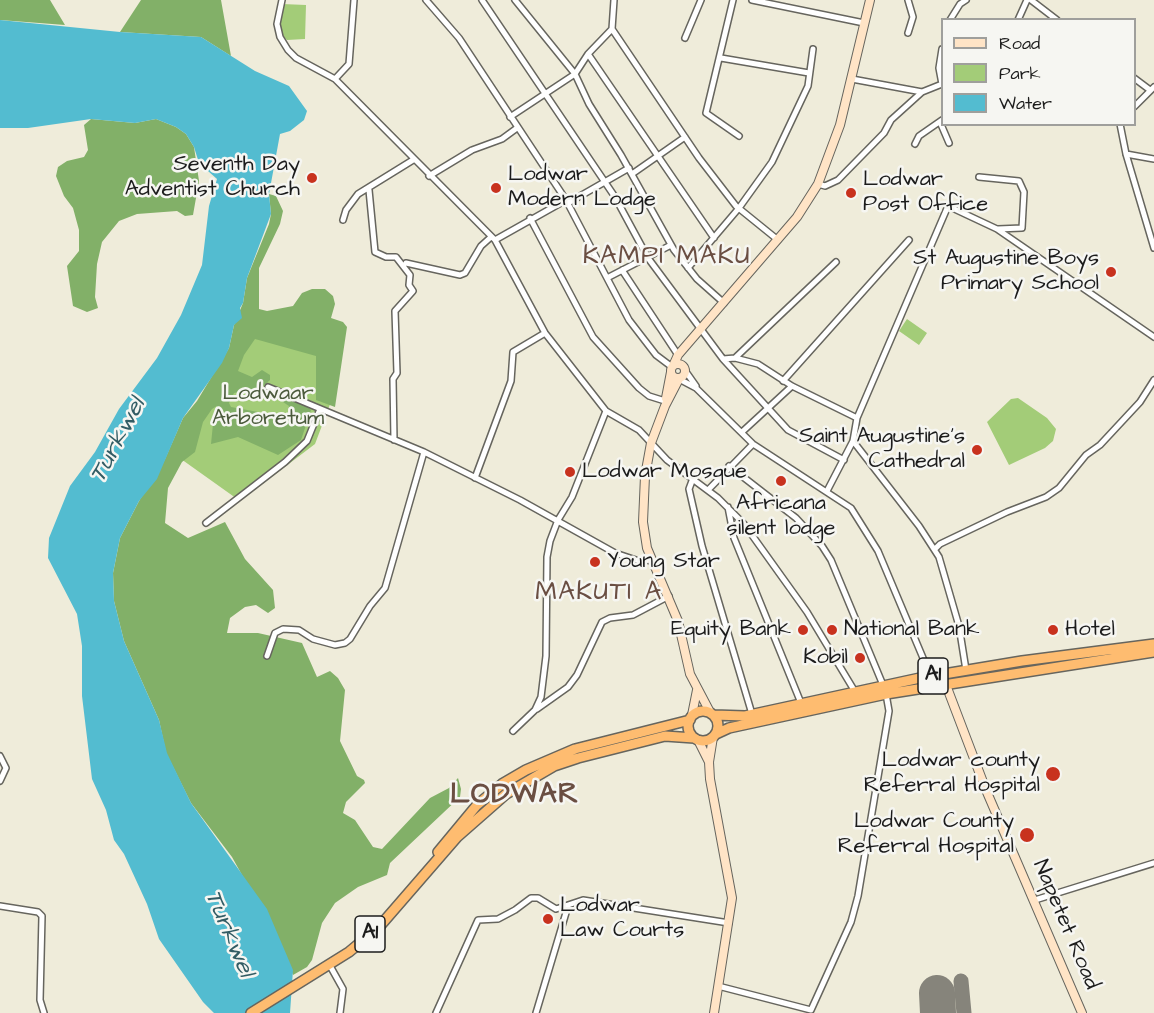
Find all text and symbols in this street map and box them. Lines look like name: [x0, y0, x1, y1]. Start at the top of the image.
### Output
legend: [941, 18, 1136, 126]
text: Road: [999, 31, 1040, 56]
text: Park: [999, 61, 1041, 86]
text: Water: [999, 91, 1052, 116]
place label: Seventh Day Adventist Church: [125, 152, 300, 204]
place label: Lodwar Modern Lodge: [508, 162, 656, 214]
place label: Lodwar Post Office: [863, 167, 988, 218]
marker: Seventh Day Adventist Church: [305, 171, 319, 185]
marker: Lodwar Modern Lodge: [489, 181, 503, 195]
marker: Lodwar Post Office: [844, 186, 858, 200]
district label: KAMPI MAKU: [583, 242, 751, 274]
place label: St Augustine Boys Primary School: [913, 246, 1099, 298]
marker: St Augustine Boys Primary School: [1104, 265, 1118, 279]
park label: Lodwaar Arboretum: [212, 381, 324, 433]
water label: Turkwel: [85, 394, 153, 488]
place label: Saint Augustine's Cathedral: [799, 424, 965, 476]
marker: Saint Augustine's Cathedral: [970, 443, 984, 457]
place label: Lodwar Mosque: [582, 459, 747, 485]
marker: Lodwar Mosque: [563, 465, 577, 479]
marker: Africana silent lodge: [774, 474, 788, 488]
place label: Africana silent lodge: [727, 491, 835, 542]
place label: Young Star: [607, 549, 720, 575]
marker: Young Star: [588, 555, 602, 569]
district label: MAKUTI A: [535, 578, 663, 610]
place label: Equity Bank: [671, 617, 791, 643]
place label: National Bank: [844, 617, 979, 643]
place label: Hotel: [1065, 617, 1115, 643]
marker: Equity Bank: [796, 623, 810, 637]
marker: National Bank: [825, 623, 839, 637]
marker: Hotel: [1046, 623, 1060, 637]
place label: Kobil: [803, 645, 848, 671]
marker: Kobil: [853, 651, 867, 665]
road number: A1: [918, 658, 948, 694]
place label: Lodwar county Referral Hospital: [864, 748, 1040, 800]
marker: Lodwar county Referral Hospital: [1044, 765, 1062, 783]
district label: LODWAR: [450, 779, 580, 813]
place label: Lodwar County Referral Hospital: [838, 809, 1014, 860]
marker: Lodwar County Referral Hospital: [1018, 826, 1036, 844]
street label: Napetet Road: [1026, 856, 1104, 994]
water label: Turkwel: [197, 886, 259, 982]
place label: Lodwar Law Courts: [560, 893, 684, 944]
marker: Lodwar Law Courts: [541, 912, 555, 926]
road number: A1: [355, 916, 385, 952]

